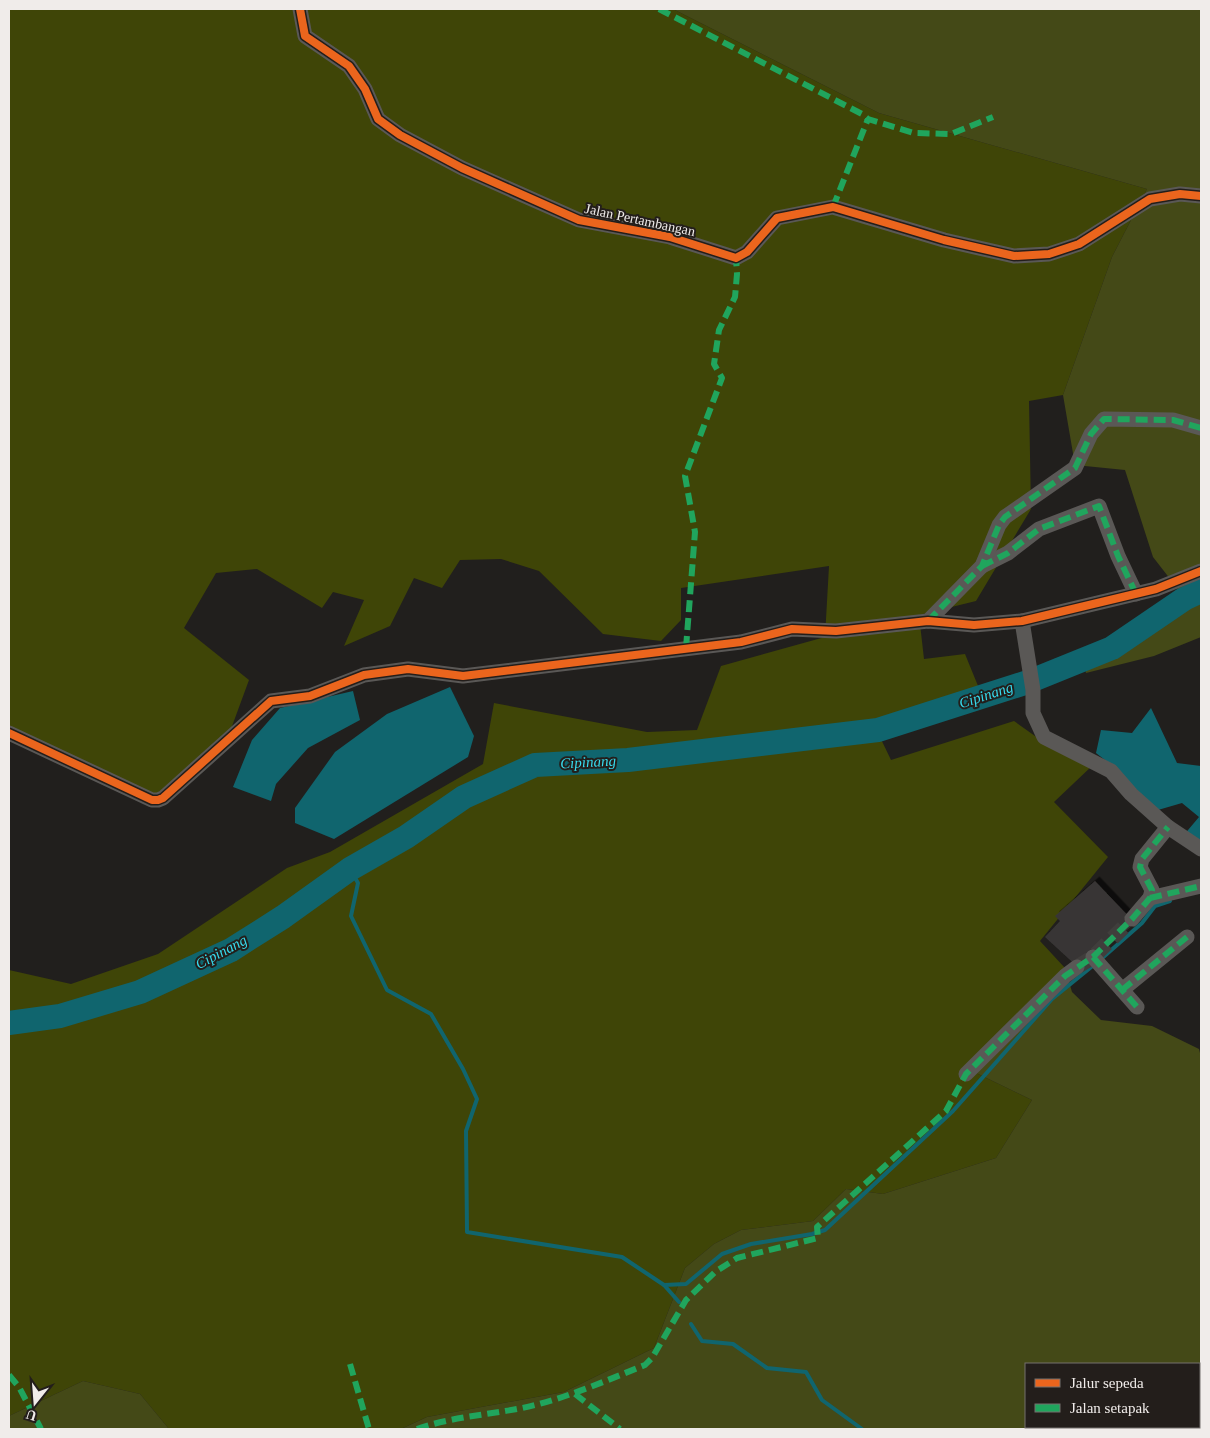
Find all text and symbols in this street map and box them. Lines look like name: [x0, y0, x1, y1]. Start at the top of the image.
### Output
street label: Jalan Pertambangan: [583, 201, 697, 239]
water label: Cipinang: [957, 679, 1015, 711]
water label: Cipinang: [560, 753, 617, 771]
water label: Cipinang: [193, 932, 250, 972]
legend: [1025, 1363, 1200, 1428]
text: Jalur sepeda: [1070, 1375, 1144, 1391]
north arrow: [10, 1378, 60, 1428]
text: Jalan setapak: [1070, 1400, 1150, 1416]
text: U: [24, 1406, 38, 1424]

